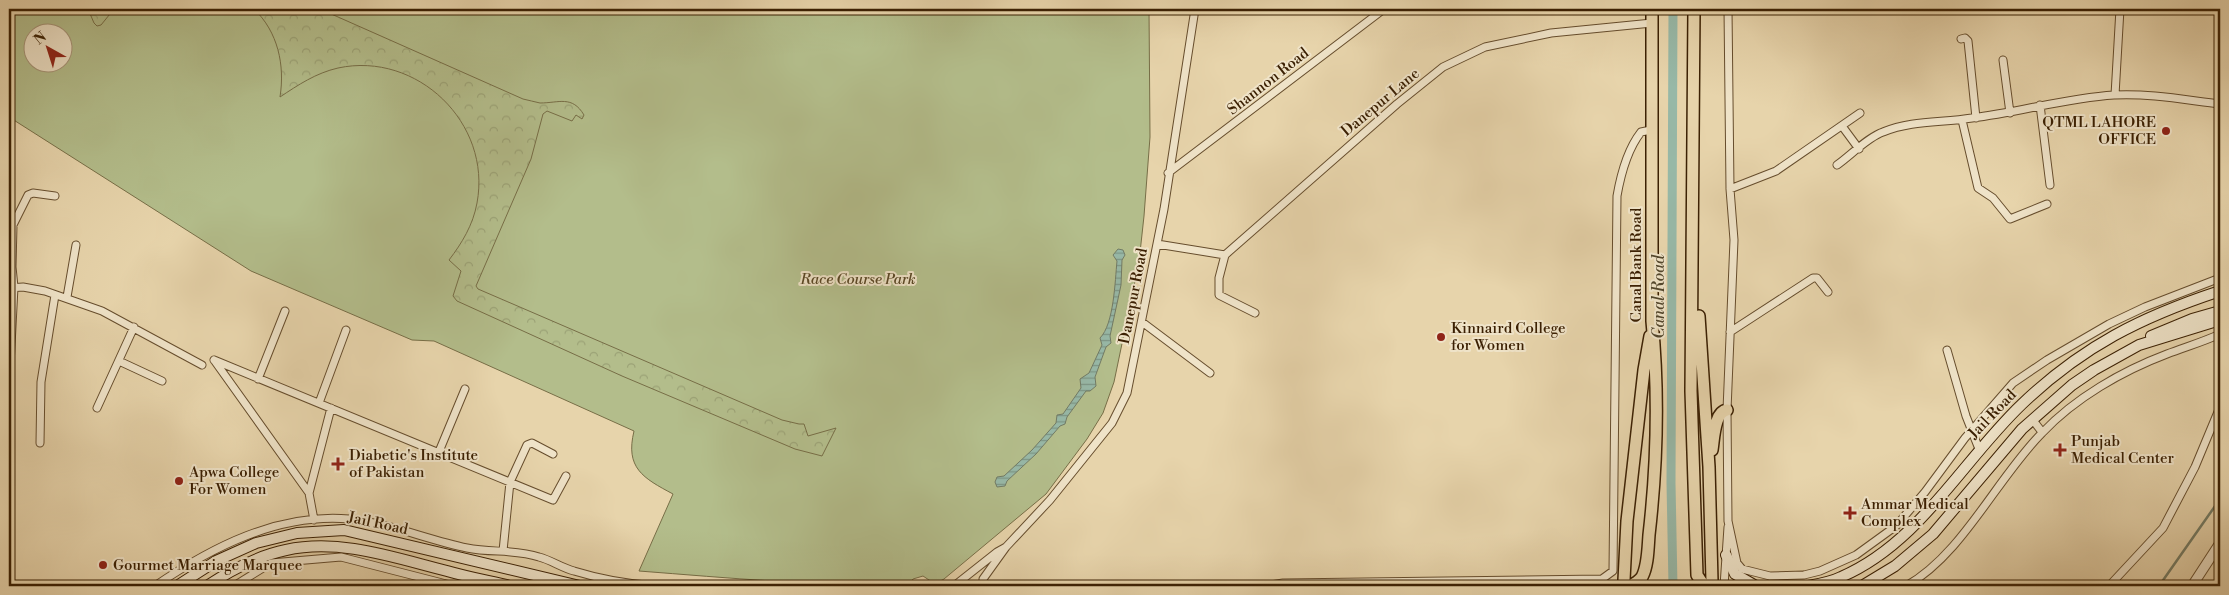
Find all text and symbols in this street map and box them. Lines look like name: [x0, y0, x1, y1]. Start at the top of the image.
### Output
north arrow: [22, 22, 72, 72]
text: N: [30, 28, 50, 49]
street label: Shannon Road: [1224, 43, 1313, 119]
street label: Danepur Lane: [1337, 64, 1423, 141]
place label: QTML LAHORE OFFICE: [2042, 113, 2156, 149]
marker: QTML LAHORE OFFICE: [2160, 125, 2172, 137]
street label: Canal Bank Road: [1627, 207, 1646, 322]
street label: Danepur Road: [1115, 246, 1152, 346]
water label: Canal Road: [1649, 254, 1669, 339]
park label: Race Course Park: [799, 270, 916, 289]
place label: Kinnaird College for Women: [1451, 319, 1566, 355]
marker: Kinnaird College for Women: [1435, 331, 1447, 343]
street label: Jail Road: [1964, 385, 2021, 444]
place label: Punjab Medical Center: [2071, 432, 2175, 468]
marker: Punjab Medical Center: [2053, 443, 2067, 457]
place label: Diabetic's Institute of Pakistan: [349, 446, 478, 482]
marker: Diabetic's Institute of Pakistan: [331, 457, 345, 471]
place label: Apwa College For Women: [188, 463, 279, 499]
marker: Apwa College For Women: [173, 475, 185, 487]
place label: Ammar Medical Complex: [1860, 495, 1969, 531]
marker: Ammar Medical Complex: [1843, 506, 1857, 520]
street label: Jail Road: [345, 508, 410, 539]
place label: Gourmet Marriage Marquee: [113, 556, 302, 575]
marker: Gourmet Marriage Marquee: [97, 559, 109, 571]

